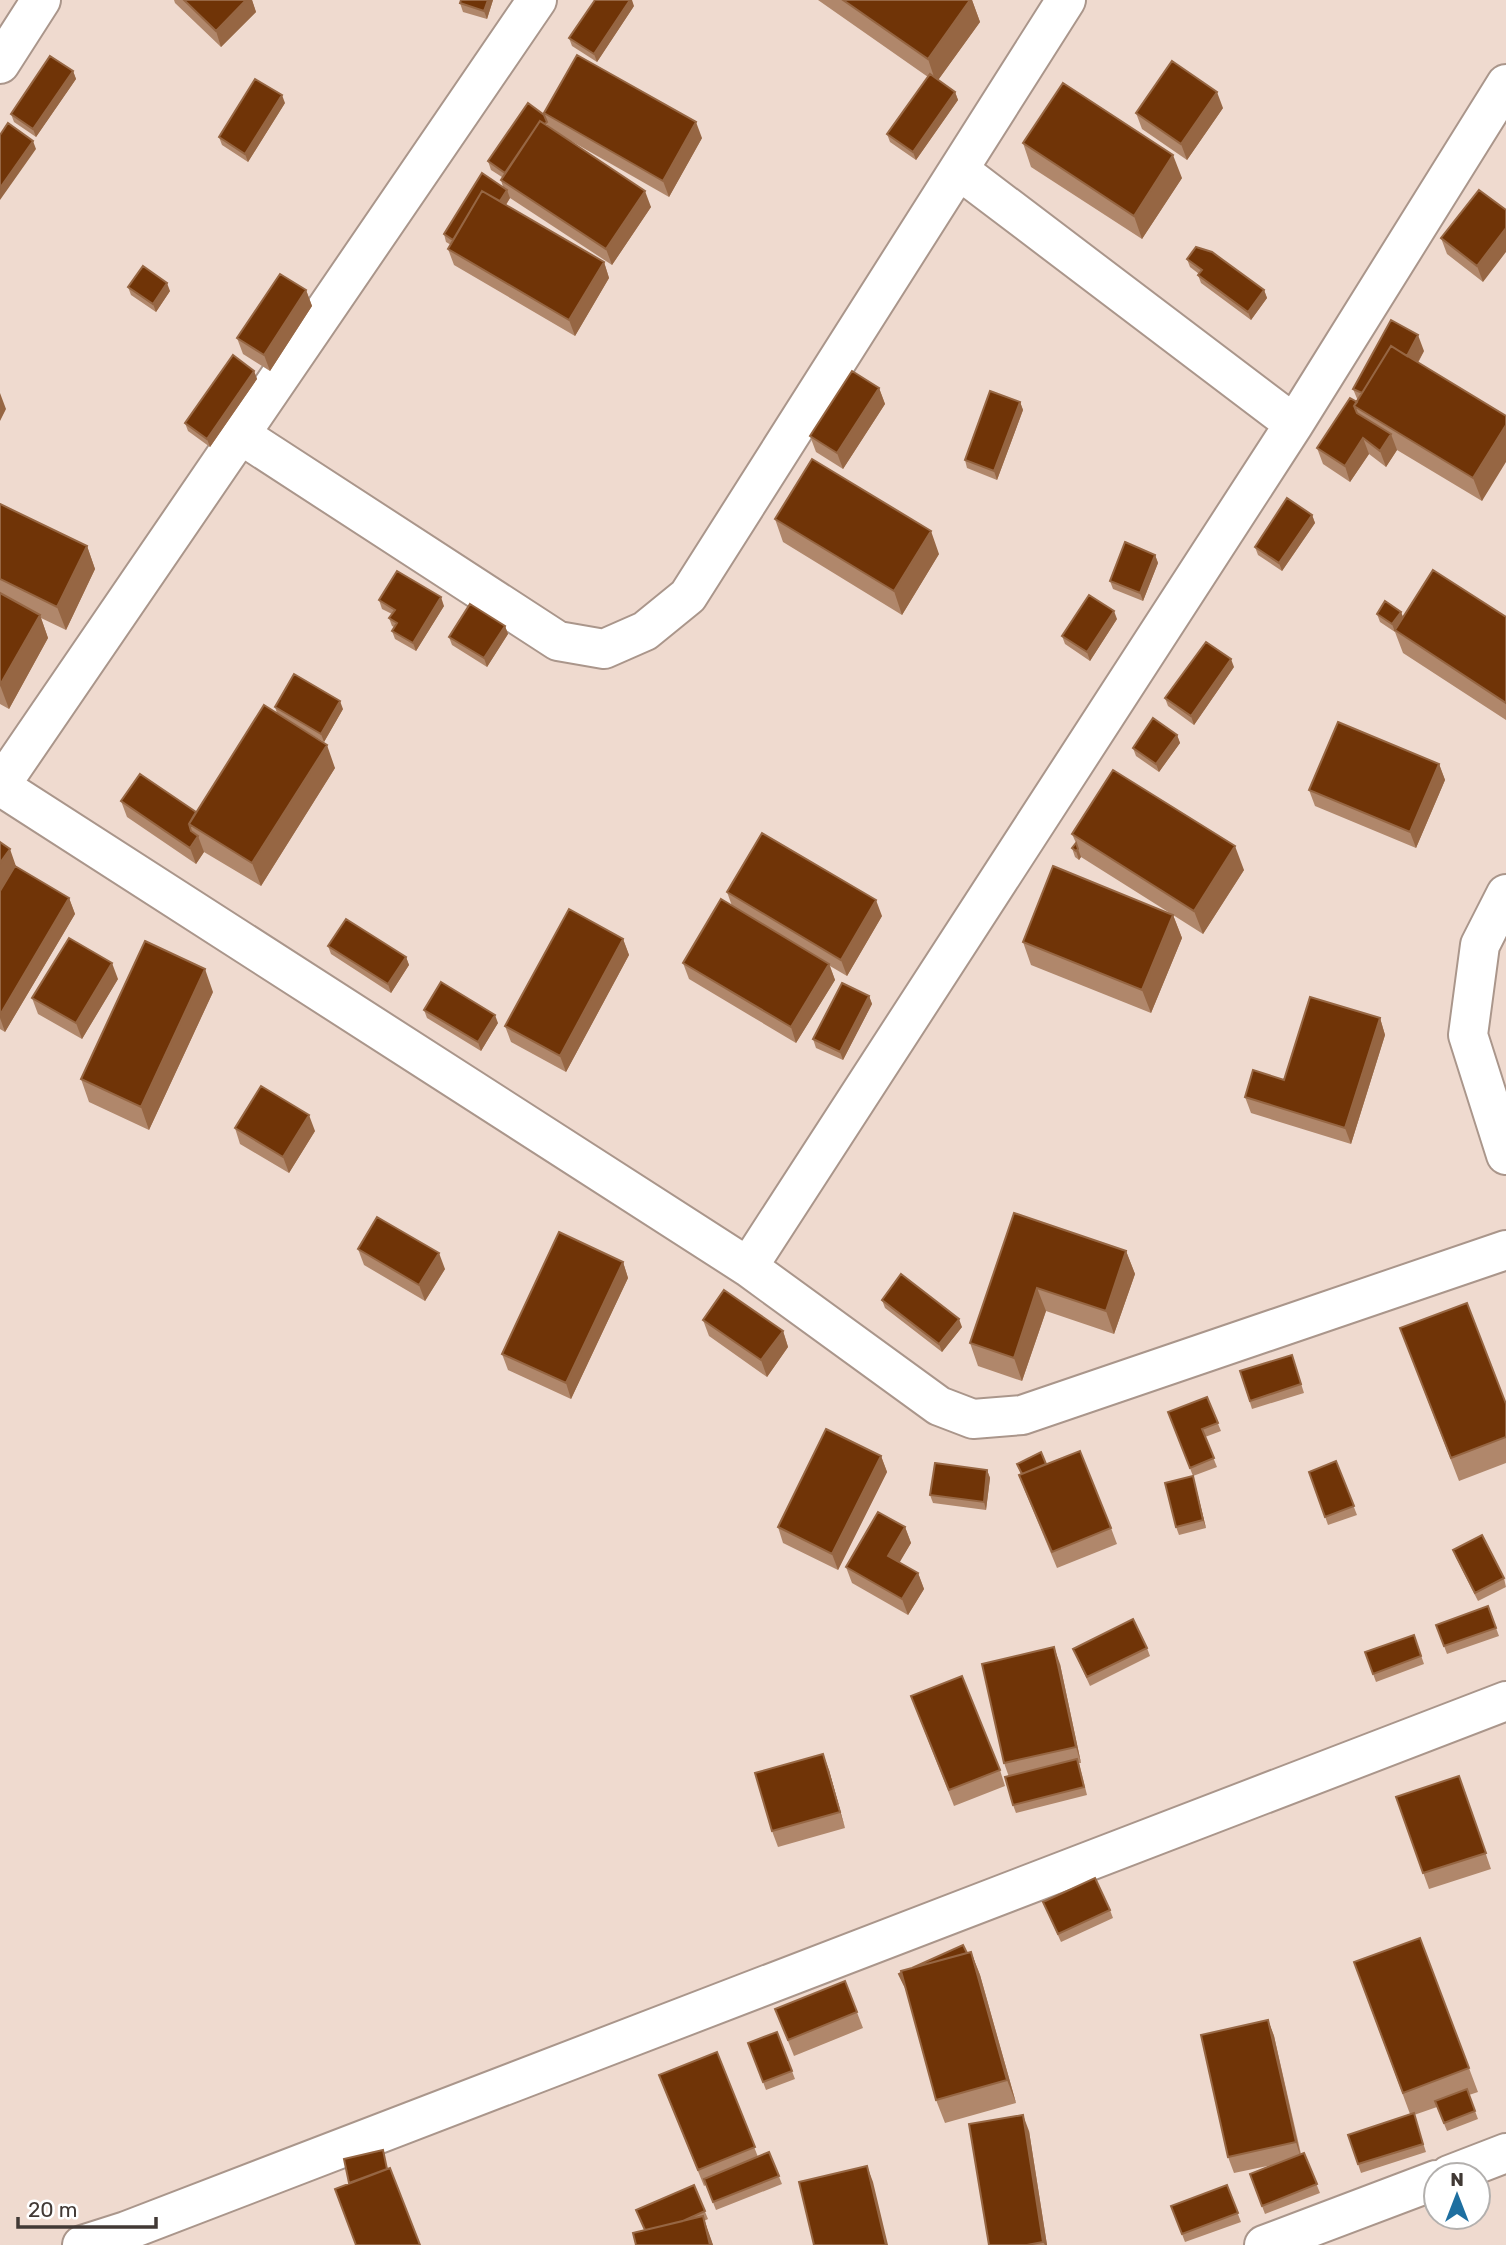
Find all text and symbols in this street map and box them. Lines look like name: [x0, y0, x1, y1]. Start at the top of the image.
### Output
north arrow: [1422, 2161, 1492, 2231]
text: N: [1450, 2168, 1464, 2191]
scale bar: [18, 2186, 156, 2230]
text: 20 m: [28, 2197, 77, 2222]

